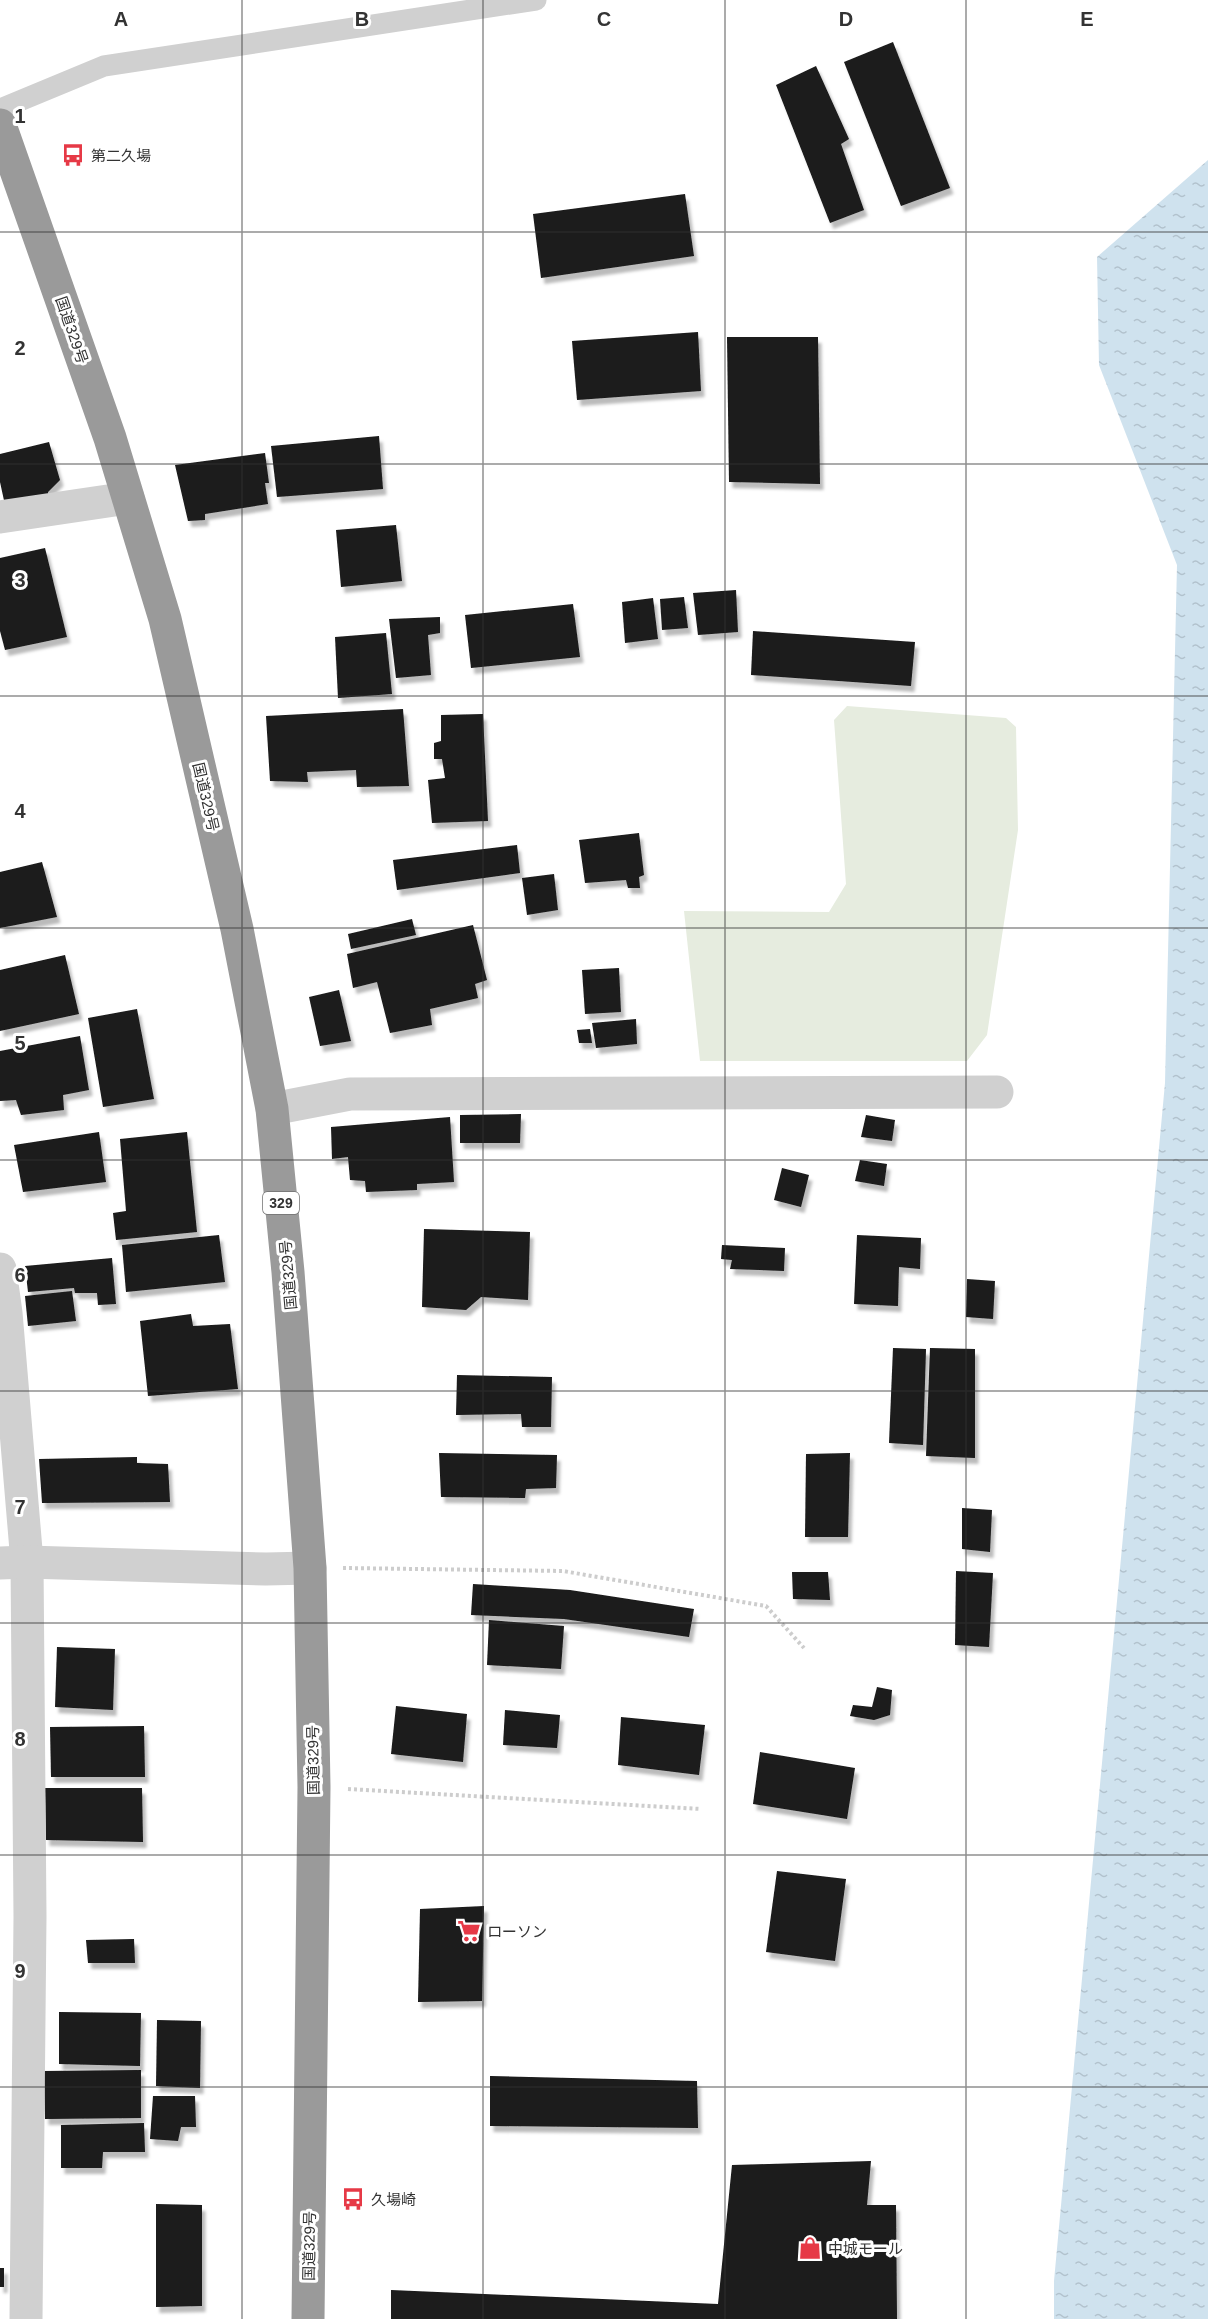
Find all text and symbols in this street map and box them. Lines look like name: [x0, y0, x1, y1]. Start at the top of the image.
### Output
text: A: [114, 8, 128, 30]
text: B: [355, 8, 369, 30]
text: C: [597, 8, 611, 30]
text: D: [839, 8, 853, 30]
text: E: [1080, 8, 1094, 30]
text: 1: [14, 105, 26, 127]
bus stop icon: 第二久場: [60, 142, 86, 168]
place label: 第二久場: [91, 147, 151, 164]
street label: 国道329号: [53, 294, 91, 366]
text: 2: [14, 337, 26, 359]
text: 3: [14, 569, 26, 591]
street label: 国道329号: [190, 761, 222, 833]
text: 4: [14, 800, 26, 822]
text: 5: [14, 1032, 26, 1054]
road number: 329: [263, 1192, 299, 1214]
street label: 国道329号: [276, 1239, 300, 1311]
text: 6: [14, 1264, 26, 1286]
text: 7: [14, 1496, 26, 1518]
street label: 国道329号: [304, 1725, 322, 1795]
text: 8: [14, 1728, 26, 1750]
supermarket icon: ローソン: [456, 1918, 482, 1944]
place label: ローソン: [487, 1923, 547, 1940]
text: 9: [14, 1960, 26, 1982]
bus stop icon: 久場崎: [340, 2186, 366, 2212]
place label: 久場崎: [371, 2191, 416, 2208]
street label: 国道329号: [300, 2211, 318, 2281]
shop icon: 中城モール: [797, 2235, 823, 2261]
place label: 中城モール: [828, 2240, 903, 2257]

